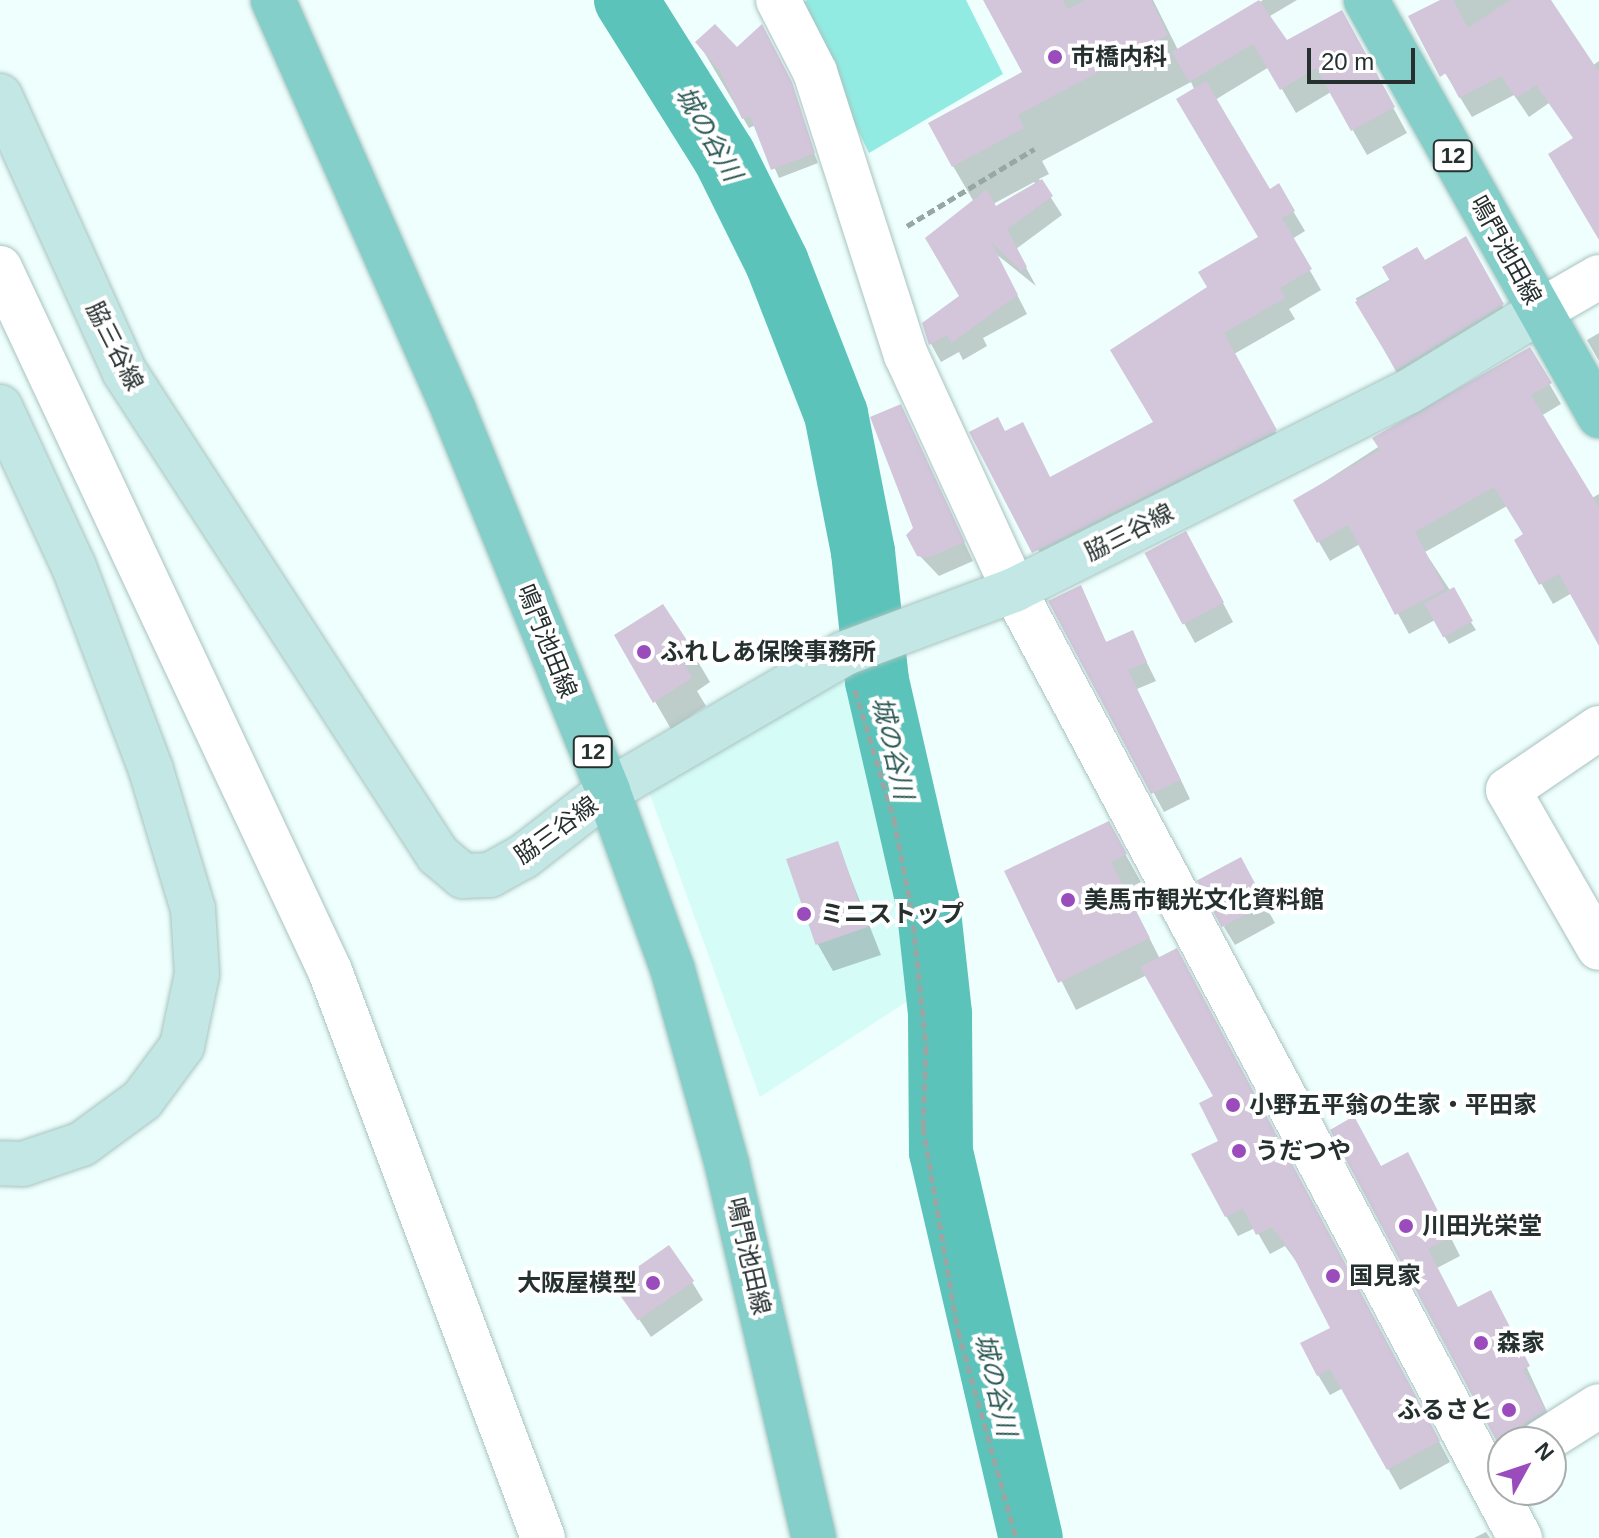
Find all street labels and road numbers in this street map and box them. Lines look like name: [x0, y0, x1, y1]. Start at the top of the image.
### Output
road number: 12: [1431, 138, 1475, 174]
street label: 鳴門池田線: [1464, 191, 1548, 309]
street label: 脇三谷線: [80, 297, 150, 395]
street label: 脇三谷線: [1080, 497, 1178, 567]
street label: 鳴門池田線: [511, 580, 583, 702]
road number: 12: [571, 734, 615, 770]
street label: 脇三谷線: [509, 790, 603, 870]
street label: 鳴門池田線: [721, 1194, 777, 1318]

